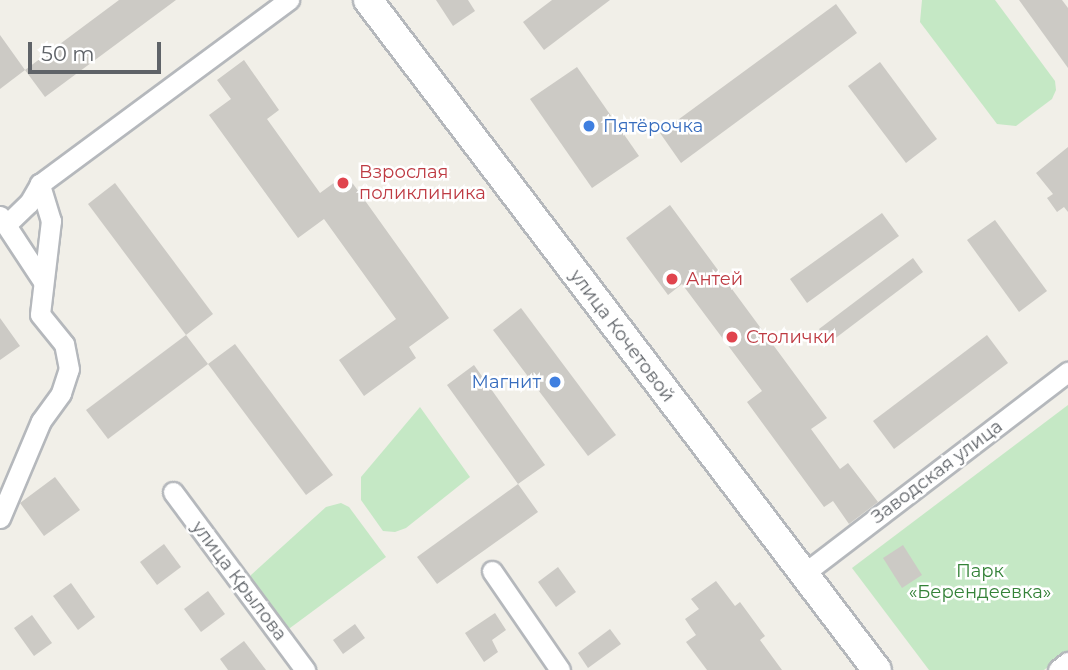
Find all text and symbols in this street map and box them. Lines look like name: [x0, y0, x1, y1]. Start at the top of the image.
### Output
scale bar: [32, 28, 164, 72]
text: 50 m: [41, 41, 95, 66]
place label: Пятёрочка: [603, 115, 703, 137]
marker: Пятёрочка: [581, 118, 597, 134]
place label: Взрослая поликлиника: [359, 162, 486, 204]
marker: Взрослая поликлиника: [333, 173, 353, 193]
street label: улица Кочетовой: [565, 266, 679, 406]
place label: Антей: [686, 268, 743, 290]
marker: Антей: [664, 271, 680, 287]
place label: Столички: [746, 326, 835, 348]
marker: Столички: [724, 329, 740, 345]
place label: Магнит: [472, 371, 541, 393]
marker: Магнит: [547, 374, 563, 390]
street label: Заводская улица: [867, 416, 1007, 528]
street label: улица Крылова: [187, 517, 291, 645]
park label: Парк «Берендеевка»: [909, 561, 1051, 604]

